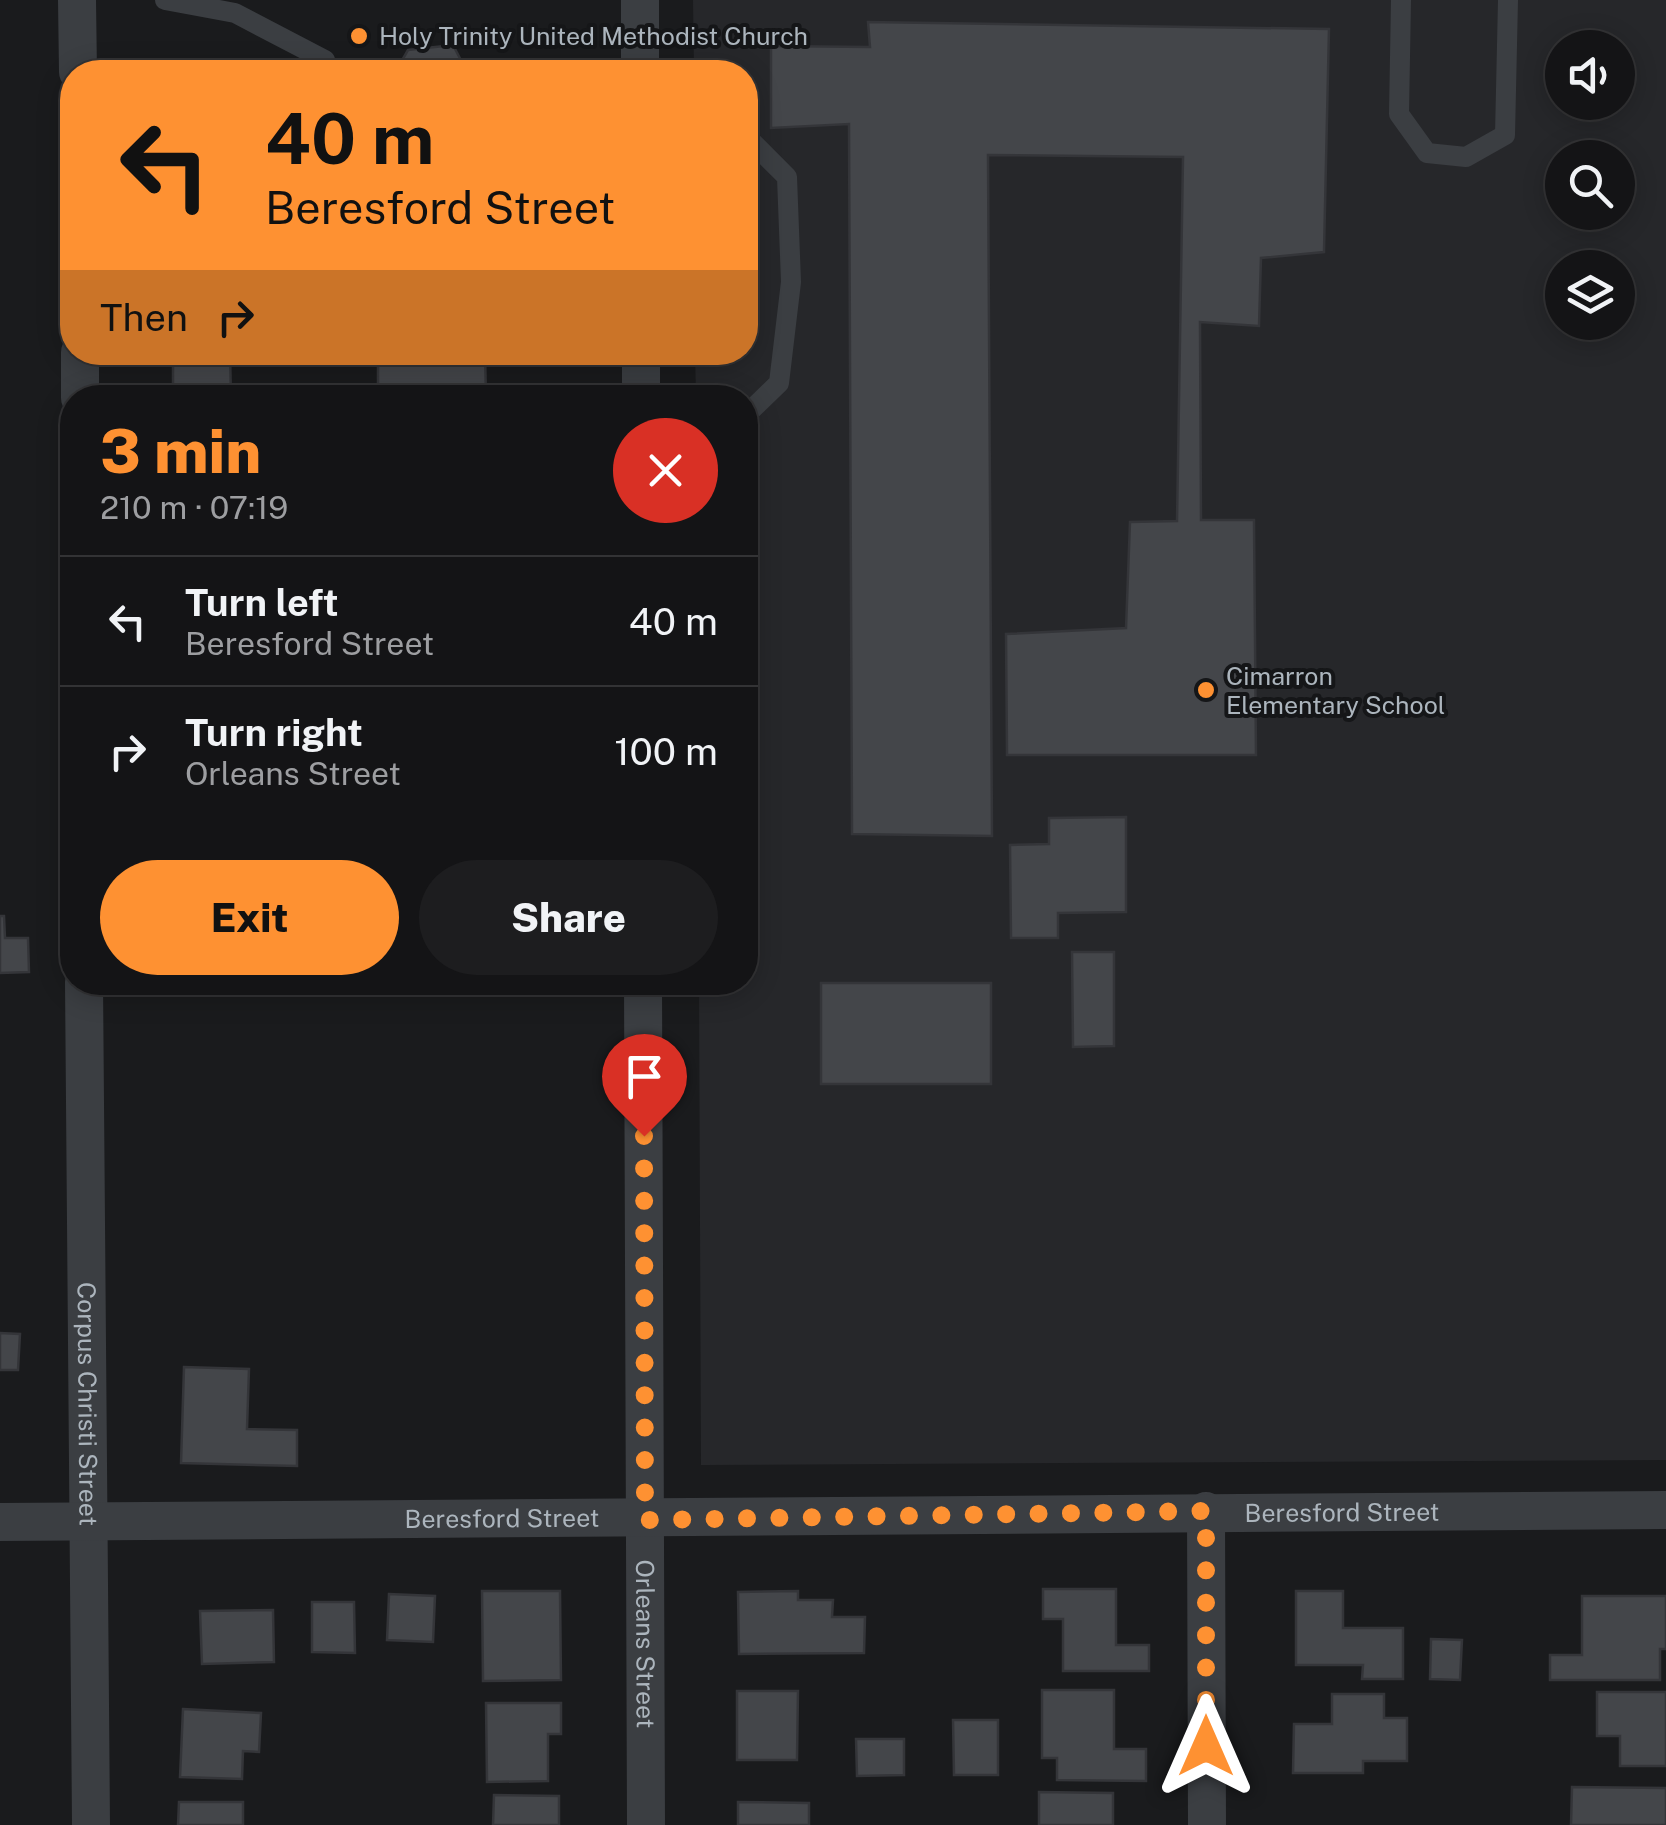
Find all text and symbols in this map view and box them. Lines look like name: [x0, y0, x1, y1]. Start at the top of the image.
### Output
place label: Holy Trinity United Methodist Church: [379, 21, 808, 51]
marker: Holy Trinity United Methodist Church: [348, 25, 370, 47]
map controls: [1545, 30, 1635, 340]
button: sound: [1545, 30, 1635, 120]
text: 40 m: [265, 97, 435, 180]
icon: left: [100, 100, 230, 230]
button: search: [1545, 140, 1635, 230]
text: Beresford Street: [265, 181, 616, 234]
button: layers: [1545, 250, 1635, 340]
icon: right: [208, 290, 263, 345]
text: Then: [100, 295, 188, 340]
text: 3 min: [100, 416, 261, 487]
button: close: [613, 418, 718, 523]
text: 210 m · 07:19: [100, 489, 288, 526]
text: Turn left: [185, 580, 339, 625]
icon: left: [100, 594, 155, 649]
text: 40 m: [629, 599, 718, 644]
text: Beresford Street: [185, 625, 434, 662]
place label: Cimarron Elementary School: [1226, 661, 1445, 720]
marker: Cimarron Elementary School: [1195, 679, 1217, 701]
text: Turn right: [185, 710, 363, 755]
icon: right: [100, 724, 155, 779]
text: 100 m: [614, 729, 718, 774]
text: Orleans Street: [185, 755, 401, 792]
button: Exit: [100, 860, 399, 975]
button: Share: [419, 860, 718, 975]
pin: [602, 1034, 687, 1137]
icon: arrive: [617, 1049, 672, 1104]
street label: Corpus Christi Street: [71, 1282, 104, 1526]
street label: Beresford Street: [1244, 1497, 1440, 1528]
street label: Beresford Street: [404, 1503, 600, 1534]
street label: Orleans Street: [630, 1560, 661, 1728]
position arrow: [1154, 1694, 1258, 1798]

